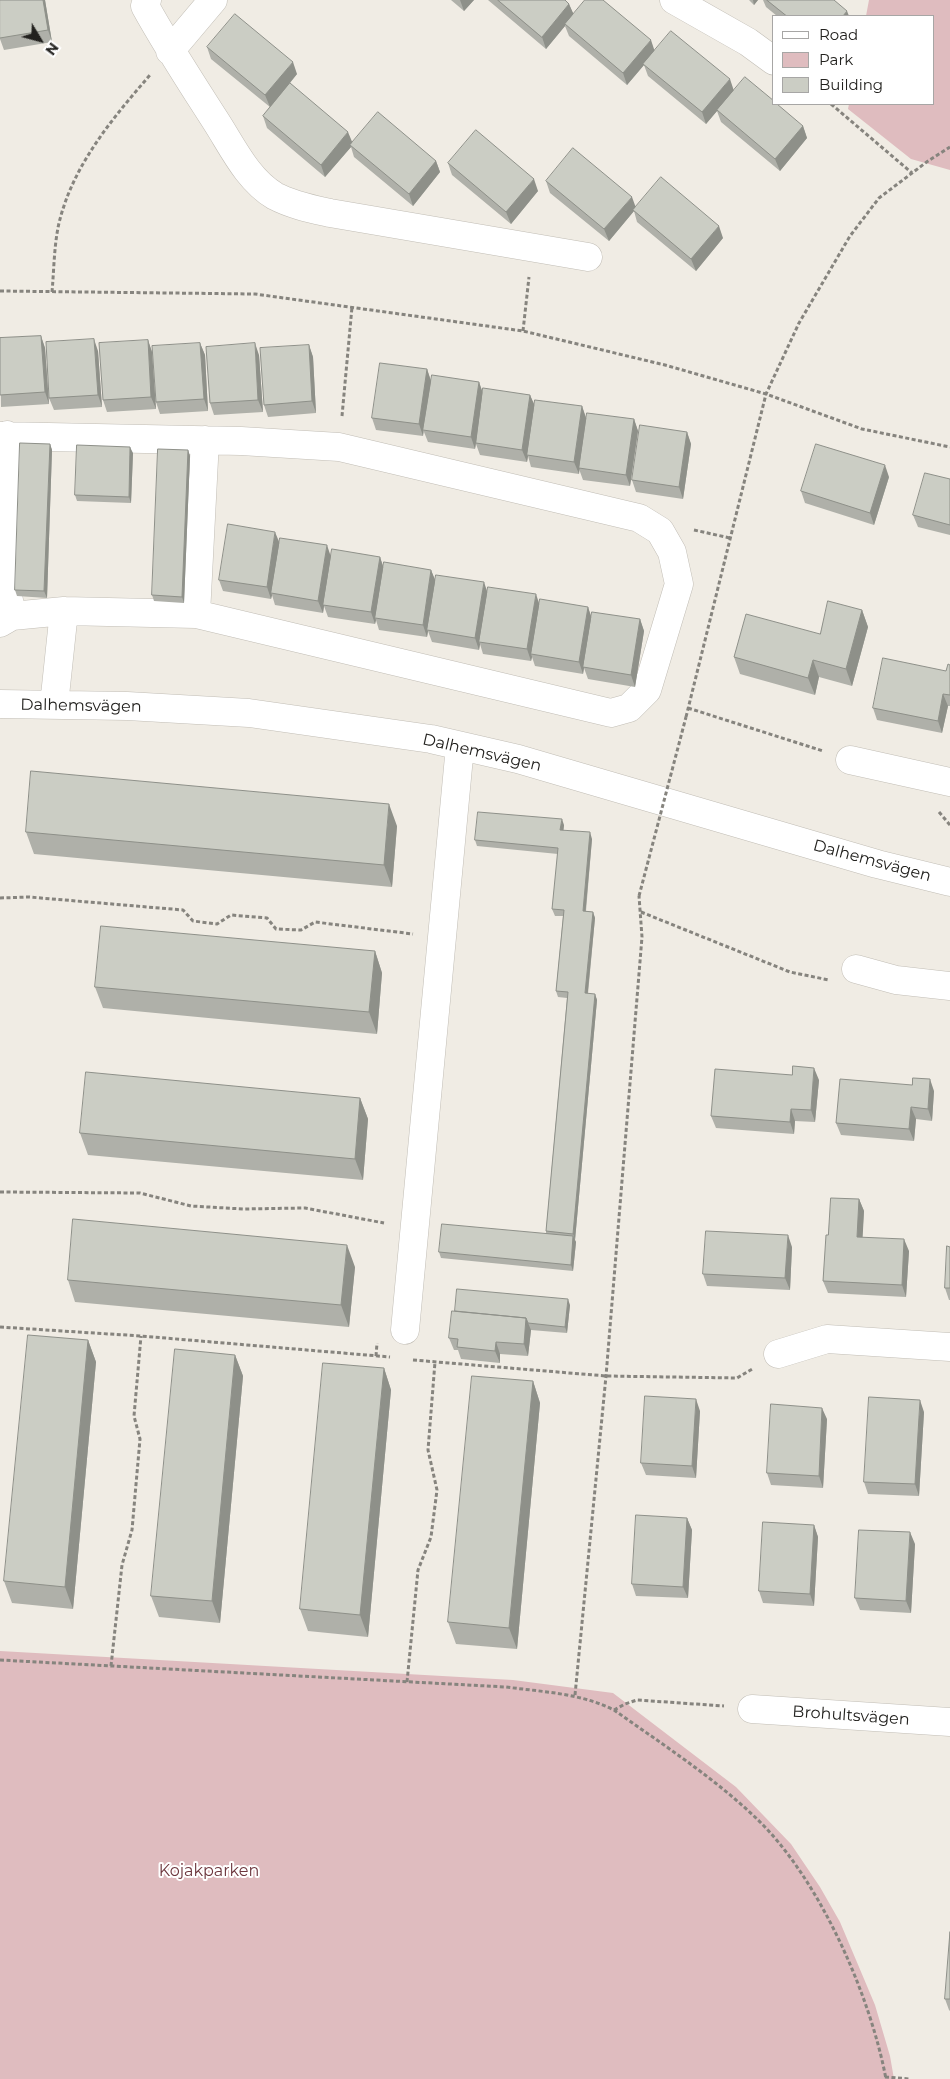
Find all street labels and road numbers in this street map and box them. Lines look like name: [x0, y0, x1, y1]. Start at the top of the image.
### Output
street label: Dalhemsvägen: [20, 695, 142, 717]
street label: Dalhemsvägen: [421, 730, 543, 776]
street label: Dalhemsvägen: [811, 836, 933, 886]
street label: Brohultsvägen: [792, 1702, 910, 1730]

